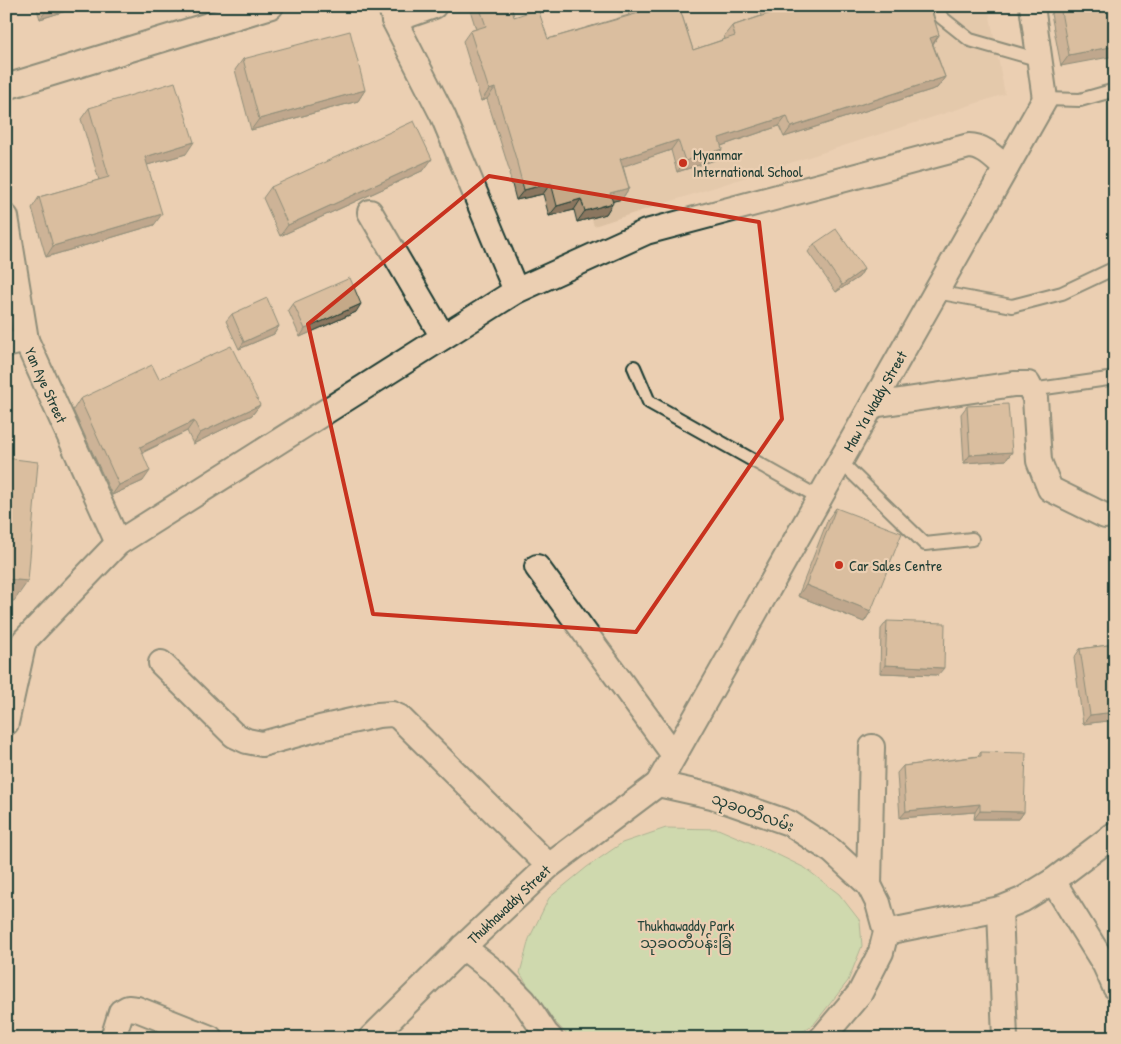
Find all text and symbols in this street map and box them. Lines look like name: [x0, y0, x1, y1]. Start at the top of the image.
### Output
place label: Myanmar International School: [693, 144, 803, 182]
marker: Myanmar International School: [677, 157, 689, 169]
street label: Yan Aye Street: [20, 344, 73, 427]
street label: Maw Ya Waddy Street: [838, 346, 912, 455]
place label: Car Sales Centre: [849, 555, 942, 576]
marker: Car Sales Centre: [833, 559, 845, 571]
street label: သုခဝတီလမ်း: [708, 787, 797, 838]
street label: Thukhawaddy Street: [462, 859, 555, 948]
park label: Thukhawaddy Park သုခဝတီပန်းခြံ: [637, 915, 735, 955]

